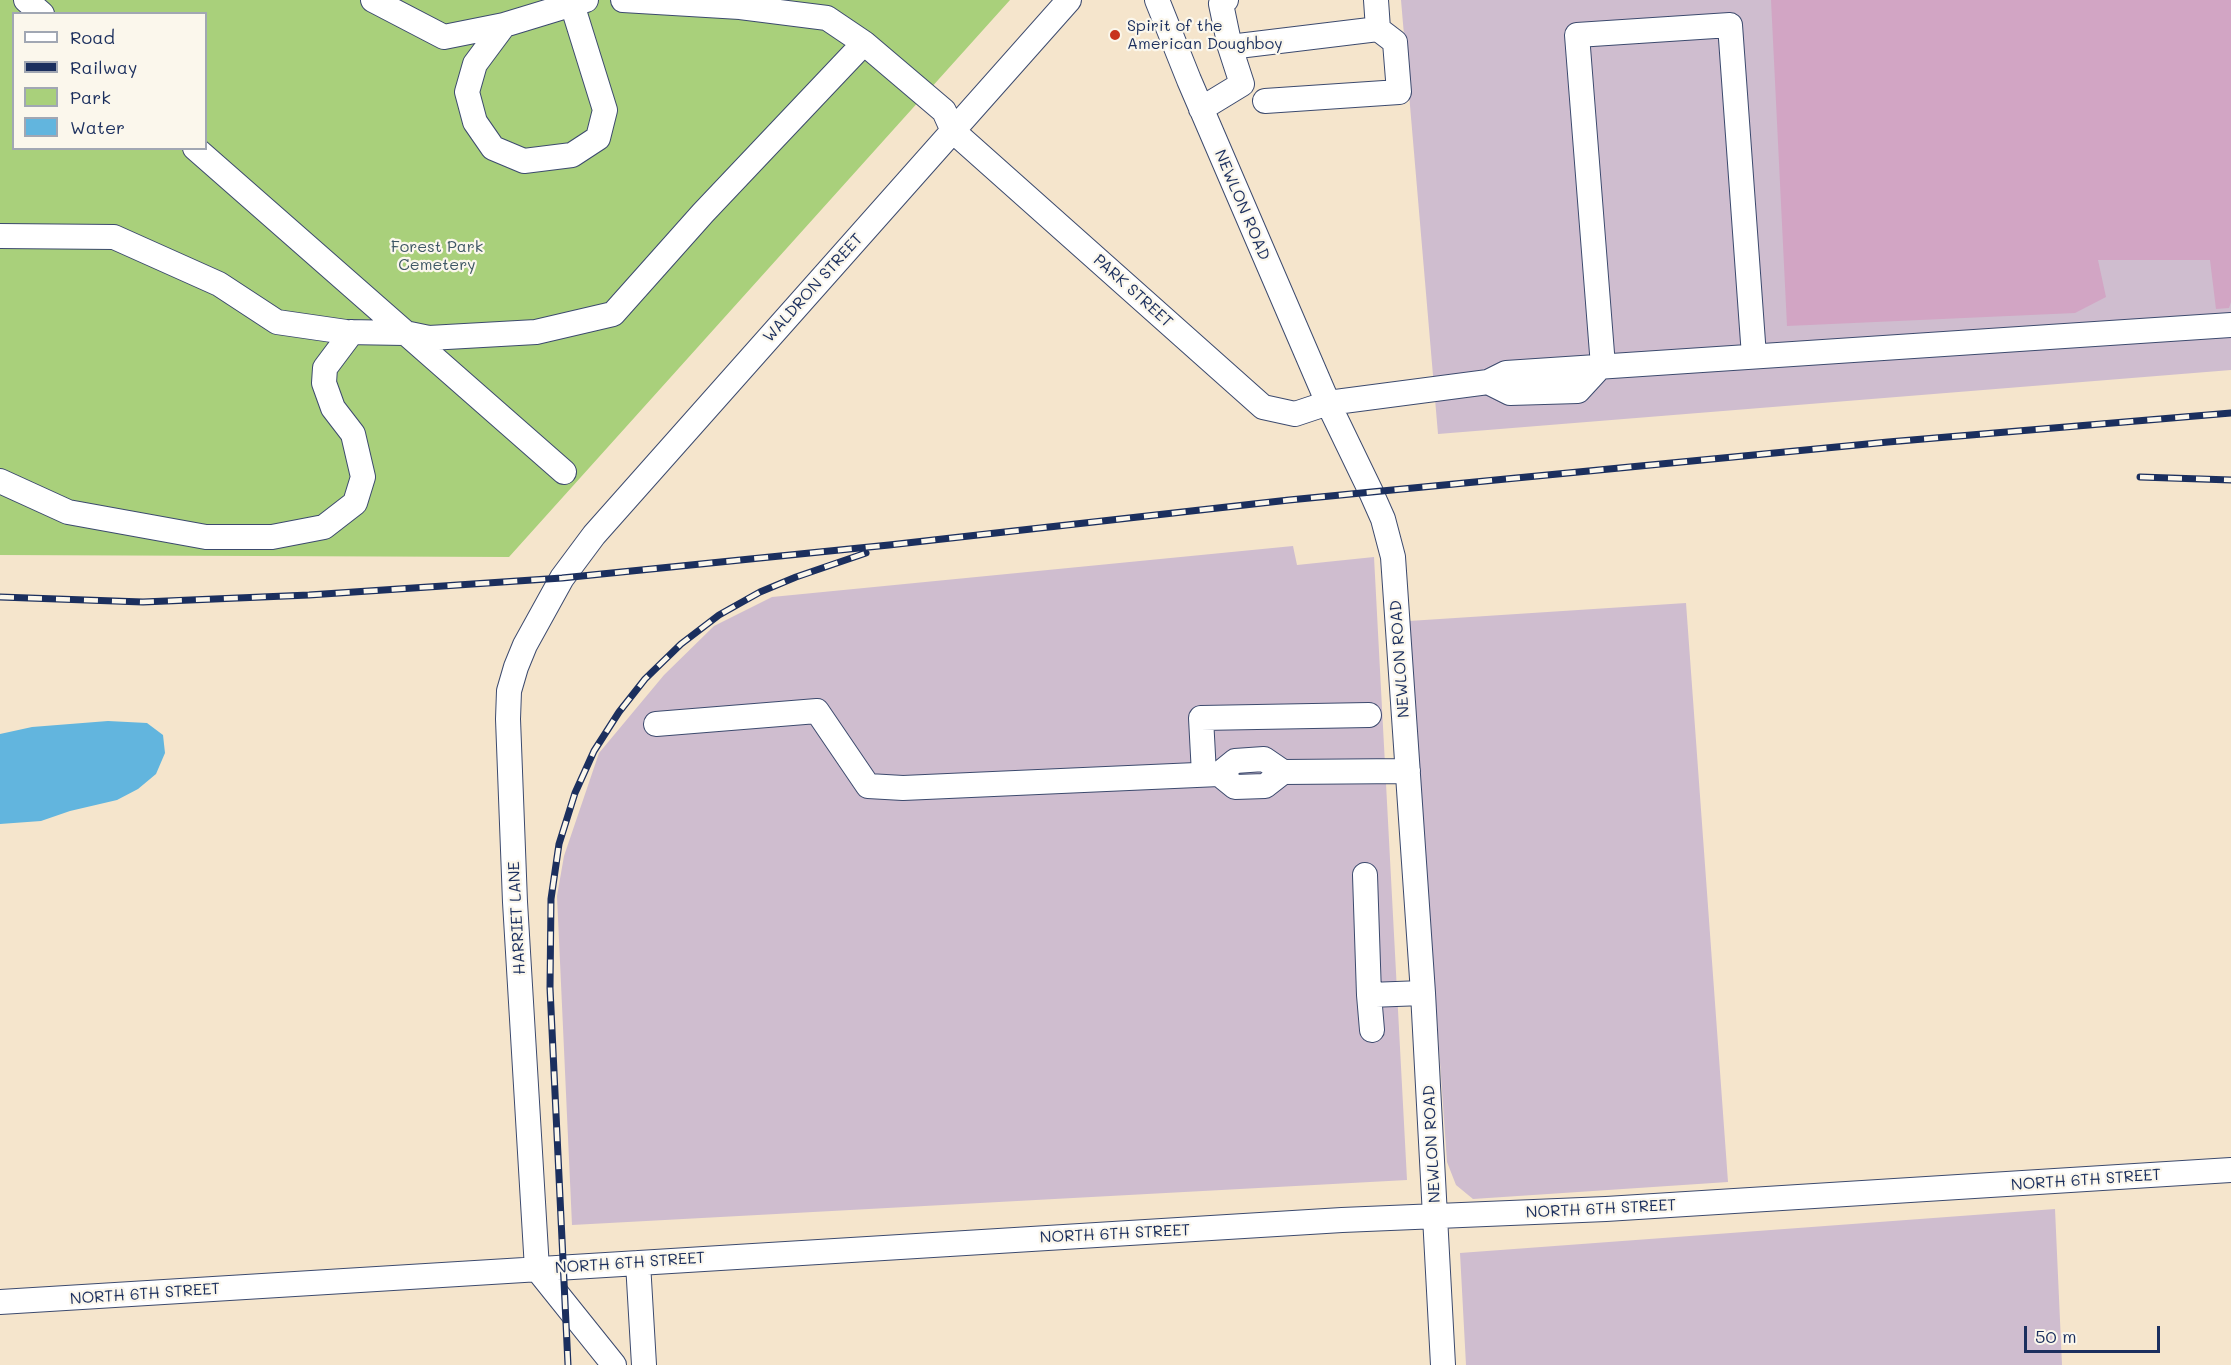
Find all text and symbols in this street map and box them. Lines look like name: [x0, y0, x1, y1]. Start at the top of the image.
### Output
legend: [12, 12, 207, 150]
place label: Spirit of the American Doughboy: [1127, 16, 1283, 54]
text: Road: [70, 25, 115, 49]
marker: Spirit of the American Doughboy: [1108, 28, 1122, 42]
text: Railway: [70, 55, 137, 79]
text: Park: [70, 85, 111, 109]
text: Water: [70, 115, 125, 139]
street label: NEWLON ROAD: [1210, 147, 1274, 263]
street label: WALDRON STREET: [759, 230, 867, 346]
park label: Forest Park Cemetery: [391, 237, 483, 275]
street label: PARK STREET: [1089, 250, 1177, 332]
street label: NEWLON ROAD: [1386, 599, 1414, 719]
street label: HARRIET LANE: [504, 861, 530, 975]
street label: NEWLON ROAD: [1419, 1085, 1445, 1203]
street label: NORTH 6TH STREET: [2010, 1165, 2162, 1195]
street label: NORTH 6TH STREET: [1525, 1195, 1677, 1223]
street label: NORTH 6TH STREET: [1039, 1220, 1191, 1248]
street label: NORTH 6TH STREET: [554, 1248, 706, 1278]
street label: NORTH 6TH STREET: [69, 1279, 221, 1309]
scale bar: [2027, 1314, 2164, 1352]
text: 50 m: [2035, 1324, 2077, 1348]

